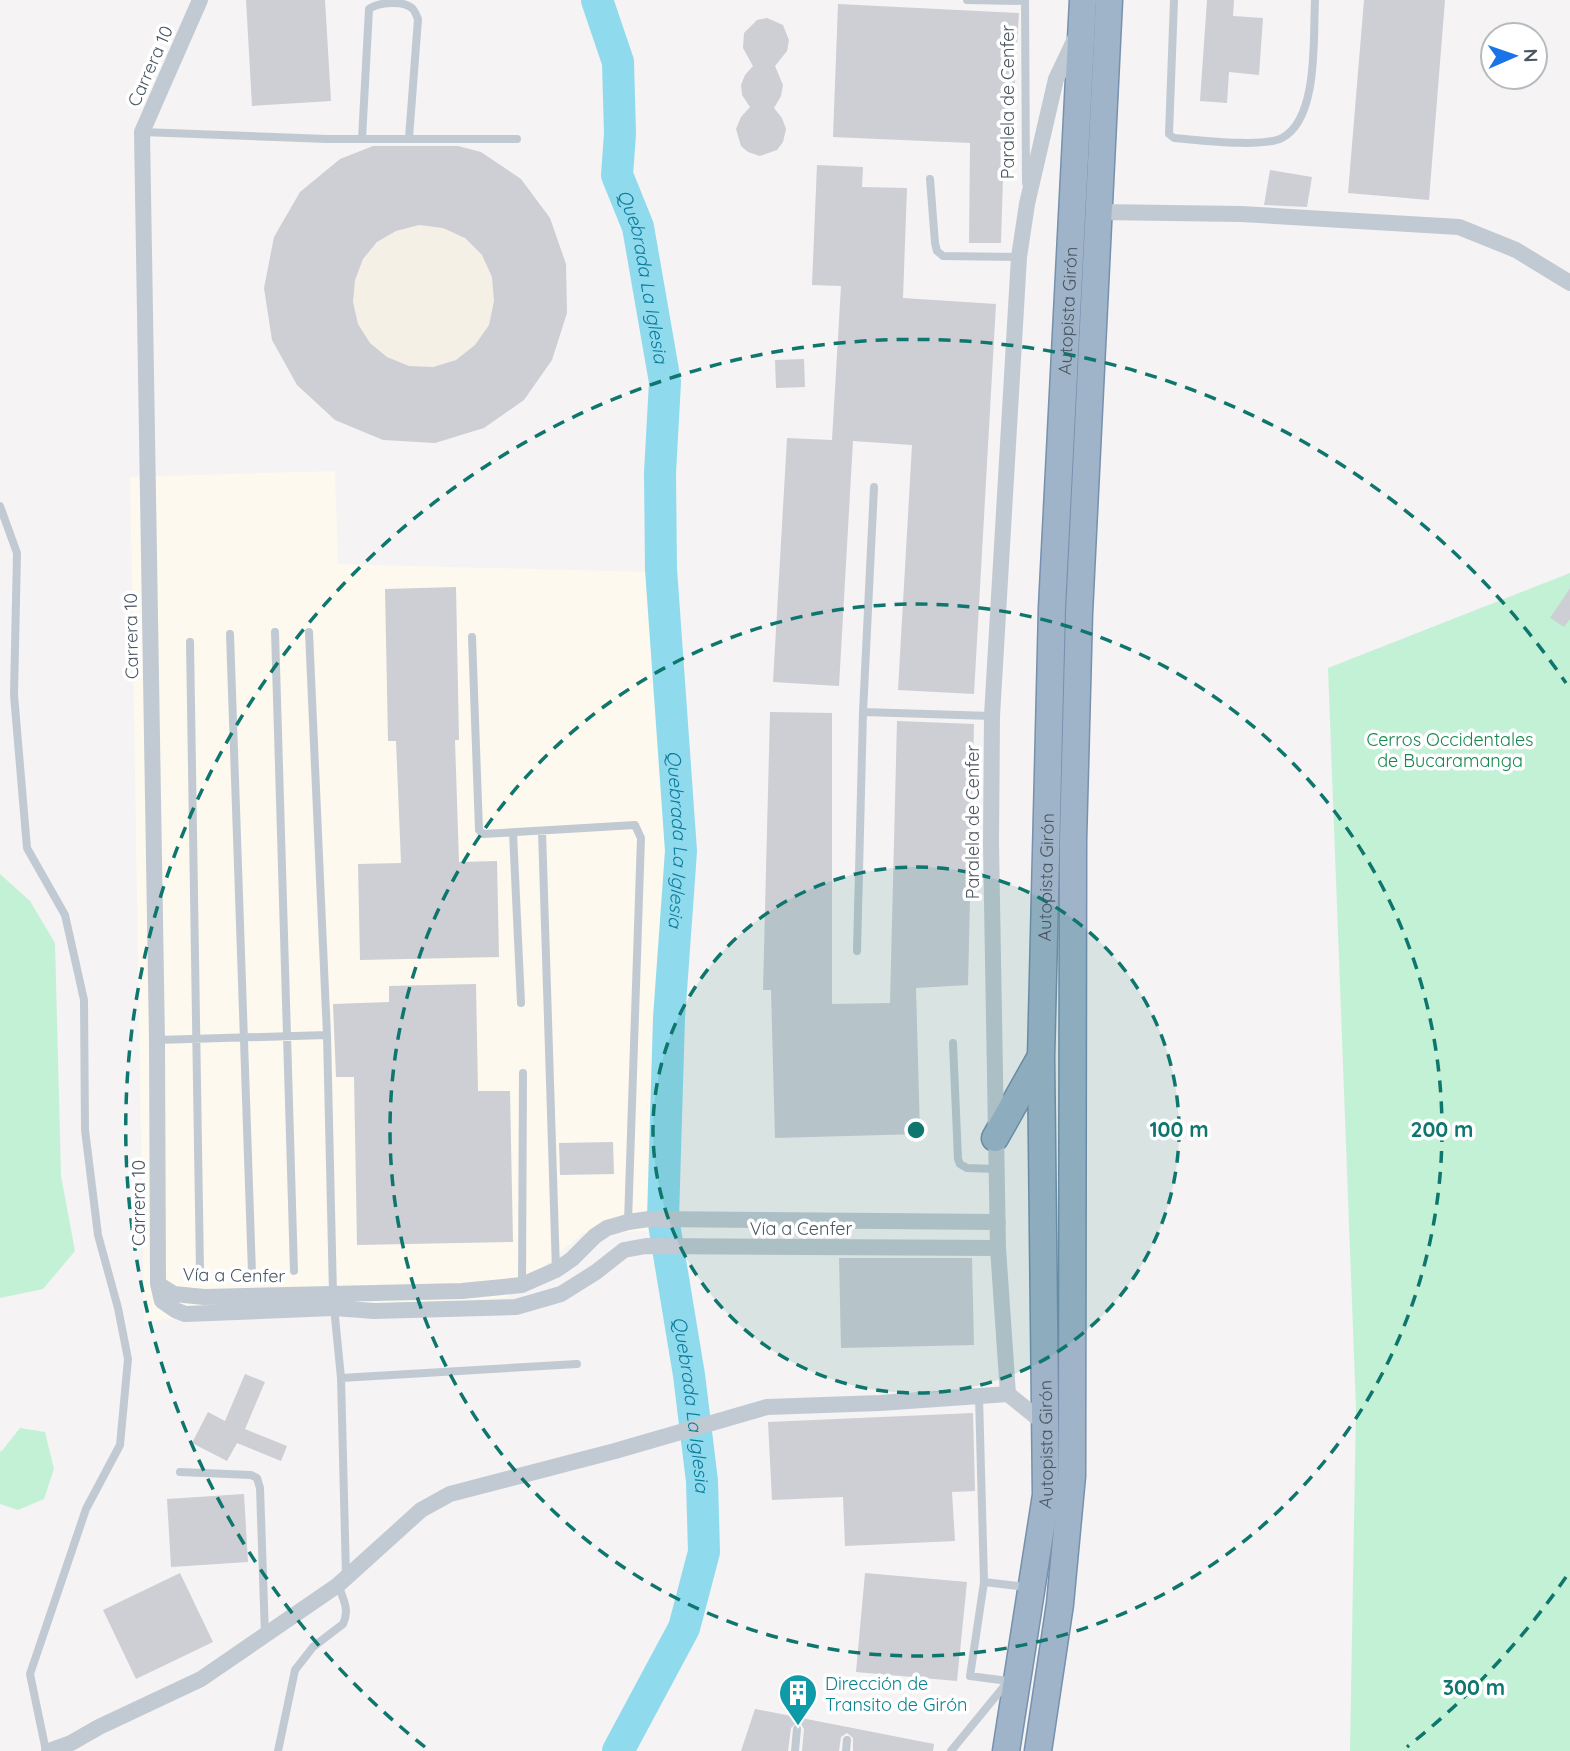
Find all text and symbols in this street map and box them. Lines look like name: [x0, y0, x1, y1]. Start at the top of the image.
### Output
north arrow: [1479, 21, 1549, 91]
street label: Carrera 10: [122, 22, 178, 110]
street label: Paralela de Cenfer: [996, 25, 1019, 179]
text: N: [1519, 48, 1543, 63]
water label: Quebrada La Iglesia: [612, 186, 674, 367]
street label: Autopista Girón: [1052, 246, 1082, 375]
street label: Carrera 10: [119, 593, 143, 679]
park label: Cerros Occidentales de Bucaramanga: [1366, 728, 1534, 772]
street label: Paralela de Cenfer: [961, 745, 984, 899]
water label: Quebrada La Iglesia: [662, 750, 693, 930]
street label: Autopista Girón: [1032, 813, 1058, 942]
text: 100 m: [1149, 1116, 1209, 1142]
text: 200 m: [1411, 1116, 1473, 1142]
centre of rings: [904, 1118, 928, 1142]
street label: Carrera 10: [127, 1160, 150, 1246]
street label: Vía a Cenfer: [750, 1217, 852, 1240]
street label: Vía a Cenfer: [182, 1263, 286, 1287]
water label: Quebrada La Iglesia: [667, 1315, 714, 1494]
street label: Autopista Girón: [1033, 1380, 1058, 1510]
building icon: Dirección de Transito de Girón: [777, 1672, 819, 1727]
place label: Dirección de Transito de Girón: [825, 1672, 967, 1716]
text: 300 m: [1443, 1674, 1505, 1700]

